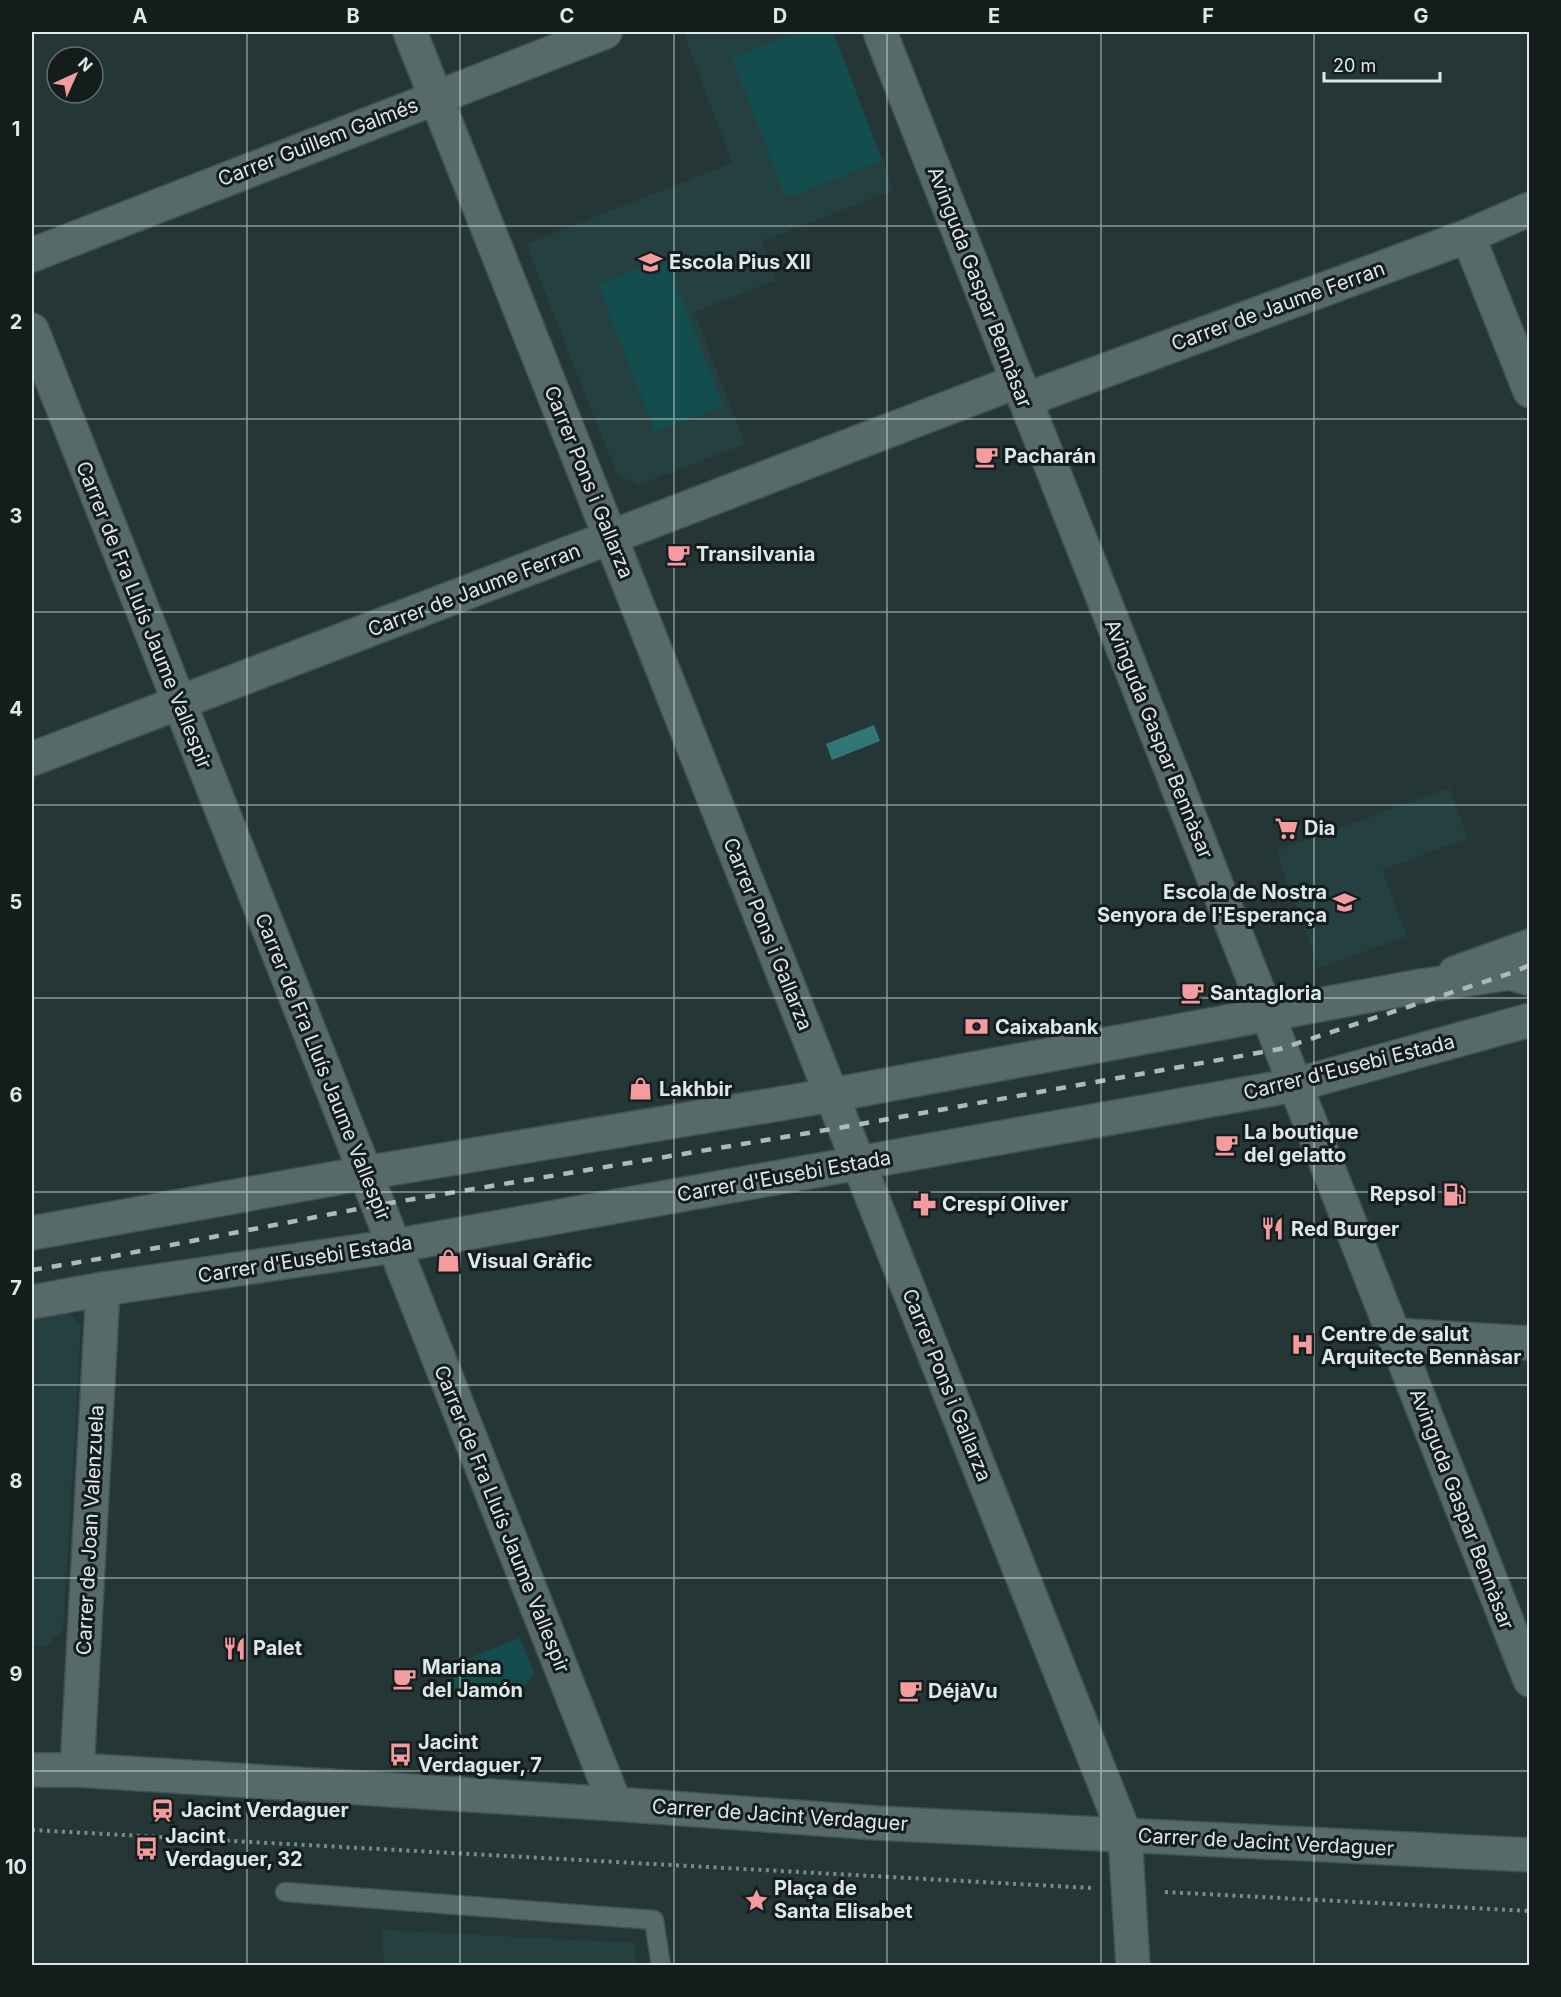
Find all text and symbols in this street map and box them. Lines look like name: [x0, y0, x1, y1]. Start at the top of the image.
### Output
text: A: [133, 4, 148, 28]
text: B: [346, 4, 360, 28]
text: C: [560, 4, 574, 28]
text: D: [773, 4, 787, 28]
text: E: [988, 4, 1000, 28]
text: F: [1202, 4, 1214, 28]
text: G: [1413, 4, 1429, 28]
north arrow: [45, 45, 105, 105]
scale bar: [1324, 45, 1440, 83]
text: N: [74, 53, 97, 76]
text: 20 m: [1333, 55, 1376, 76]
street label: Carrer Guillem Galmés: [214, 93, 422, 191]
text: 1: [12, 117, 20, 141]
street label: Avinguda Gaspar Bennàsar: [923, 163, 1037, 411]
school or university icon: Escola Pius XII: [638, 249, 664, 275]
place label: Escola Pius XII: [669, 250, 811, 274]
street label: Carrer de Jaume Ferran: [1168, 256, 1388, 356]
text: 2: [10, 310, 22, 334]
street label: Carrer Pons i Gallarza: [539, 382, 639, 582]
cafe icon: Pacharán: [973, 443, 999, 469]
place label: Pacharán: [1004, 444, 1096, 468]
street label: Carrer de Fra Lluís Jaume Vallespir: [71, 458, 217, 773]
text: 3: [10, 504, 22, 528]
street label: Carrer de Jaume Ferran: [364, 538, 584, 642]
cafe icon: Transilvania: [665, 541, 691, 567]
place label: Transilvania: [696, 542, 815, 566]
street label: Avinguda Gaspar Bennàsar: [1100, 616, 1218, 863]
text: 4: [9, 697, 23, 721]
supermarket icon: Dia: [1273, 815, 1299, 841]
place label: Dia: [1304, 816, 1335, 840]
street label: Carrer Pons i Gallarza: [718, 834, 818, 1034]
place label: Escola de Nostra Senyora de l'Esperança: [1097, 880, 1327, 927]
text: 5: [10, 890, 22, 914]
school or university icon: Escola de Nostra Senyora de l'Esperança: [1332, 890, 1358, 916]
street label: Carrer de Fra Lluís Jaume Vallespir: [250, 910, 396, 1225]
cafe icon: Santagloria: [1179, 980, 1205, 1006]
place label: Santagloria: [1210, 981, 1322, 1005]
bank icon: Caixabank: [964, 1014, 990, 1040]
place label: Caixabank: [995, 1015, 1099, 1039]
street label: Carrer d'Eusebi Estada: [1241, 1029, 1457, 1105]
shop icon: Lakhbir: [628, 1076, 654, 1102]
place label: Lakhbir: [659, 1077, 732, 1101]
text: 6: [10, 1083, 23, 1107]
place label: La boutique del gelatto: [1244, 1120, 1359, 1167]
cafe icon: La boutique del gelatto: [1213, 1131, 1239, 1157]
street label: Carrer d'Eusebi Estada: [675, 1145, 893, 1207]
fuel station icon: Repsol: [1441, 1181, 1467, 1207]
place label: Repsol: [1370, 1182, 1436, 1206]
pharmacy icon: Crespí Oliver: [911, 1191, 937, 1217]
place label: Crespí Oliver: [942, 1192, 1068, 1216]
restaurant icon: Red Burger: [1260, 1216, 1286, 1242]
place label: Red Burger: [1291, 1217, 1399, 1241]
street label: Carrer d'Eusebi Estada: [196, 1230, 414, 1288]
shop icon: Visual Gràfic: [436, 1248, 462, 1274]
place label: Visual Gràfic: [467, 1249, 593, 1273]
text: 7: [10, 1276, 22, 1300]
street label: Carrer Pons i Gallarza: [897, 1285, 997, 1485]
place label: Centre de salut Arquitecte Bennàsar: [1321, 1322, 1521, 1369]
hospital icon: Centre de salut Arquitecte Bennàsar: [1290, 1332, 1316, 1358]
street label: Carrer de Fra Lluís Jaume Vallespir: [429, 1362, 575, 1677]
street label: Avinguda Gaspar Bennàsar: [1405, 1385, 1519, 1633]
street label: Carrer de Joan Valenzuela: [71, 1404, 109, 1656]
text: 8: [9, 1469, 23, 1493]
restaurant icon: Palet: [222, 1635, 248, 1661]
place label: Palet: [253, 1636, 302, 1660]
place label: Mariana del Jamón: [422, 1655, 523, 1702]
text: 9: [10, 1662, 23, 1686]
cafe icon: Mariana del Jamón: [391, 1666, 417, 1692]
cafe icon: DéjàVu: [897, 1678, 923, 1704]
place label: DéjàVu: [928, 1679, 998, 1703]
place label: Jacint Verdaguer, 7: [418, 1730, 542, 1777]
bus stop icon: Jacint Verdaguer, 7: [387, 1741, 413, 1767]
street label: Carrer de Jacint Verdaguer: [651, 1794, 909, 1836]
station icon: Jacint Verdaguer: [150, 1797, 176, 1823]
place label: Jacint Verdaguer: [181, 1798, 349, 1822]
street label: Carrer de Jacint Verdaguer: [1137, 1823, 1395, 1861]
place label: Jacint Verdaguer, 32: [165, 1824, 303, 1871]
bus stop icon: Jacint Verdaguer, 32: [134, 1835, 160, 1861]
text: 10: [5, 1855, 27, 1879]
place label: Plaça de Santa Elisabet: [774, 1876, 913, 1923]
place icon: Plaça de Santa Elisabet: [743, 1887, 769, 1913]

